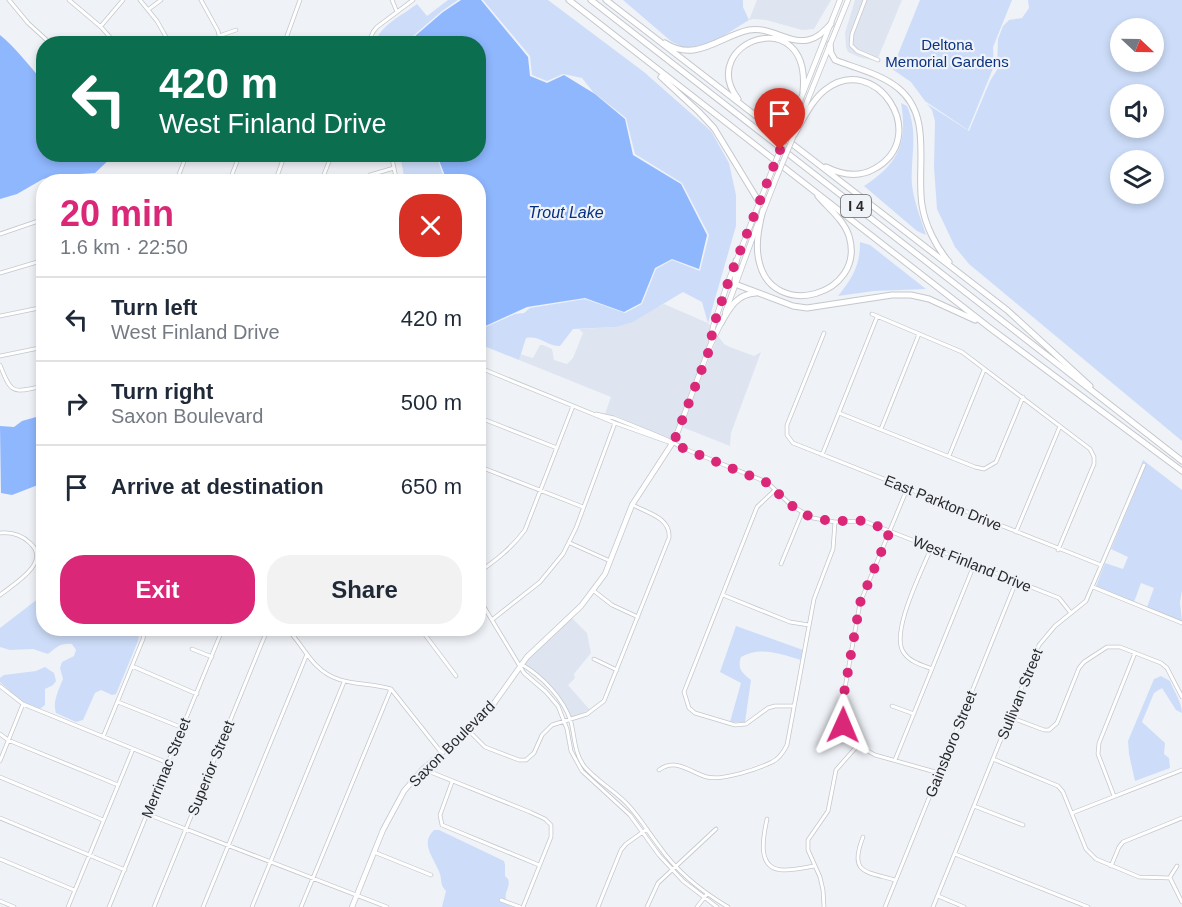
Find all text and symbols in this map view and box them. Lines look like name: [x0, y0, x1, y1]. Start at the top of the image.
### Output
north arrow: [1110, 18, 1164, 72]
map controls: [1110, 18, 1164, 204]
park label: Deltona Memorial Gardens: [885, 36, 1009, 70]
icon: left: [60, 60, 138, 138]
text: 420 m: [159, 60, 278, 107]
button: sound: [1110, 84, 1164, 138]
pin: [754, 88, 805, 150]
icon: arrive: [763, 97, 796, 130]
text: West Finland Drive: [159, 109, 387, 139]
button: layers: [1110, 150, 1164, 204]
text: 20 min: [60, 193, 174, 234]
button: close: [399, 194, 462, 257]
road number: I 4: [841, 195, 871, 217]
water label: Trout Lake: [528, 204, 604, 221]
text: 1.6 km · 22:50: [60, 236, 188, 258]
text: Turn left: [111, 295, 197, 320]
icon: left: [60, 303, 93, 336]
text: 420 m: [401, 306, 462, 331]
text: West Finland Drive: [111, 321, 280, 343]
text: Turn right: [111, 379, 213, 404]
icon: right: [60, 387, 93, 420]
text: 500 m: [401, 390, 462, 415]
text: Saxon Boulevard: [111, 405, 263, 427]
icon: arrive: [60, 471, 93, 504]
street label: East Parkton Drive: [882, 471, 1004, 534]
text: Arrive at destination: [111, 474, 324, 499]
text: 650 m: [401, 474, 462, 499]
street label: West Finland Drive: [910, 532, 1034, 595]
button: Exit: [60, 555, 255, 624]
button: Share: [267, 555, 462, 624]
street label: Sullivan Street: [994, 645, 1046, 742]
street label: Gainsboro Street: [921, 687, 980, 800]
position arrow: [811, 693, 875, 757]
street label: Saxon Boulevard: [405, 697, 498, 790]
street label: Merrimac Street: [138, 714, 194, 820]
street label: Superior Street: [184, 717, 238, 818]

